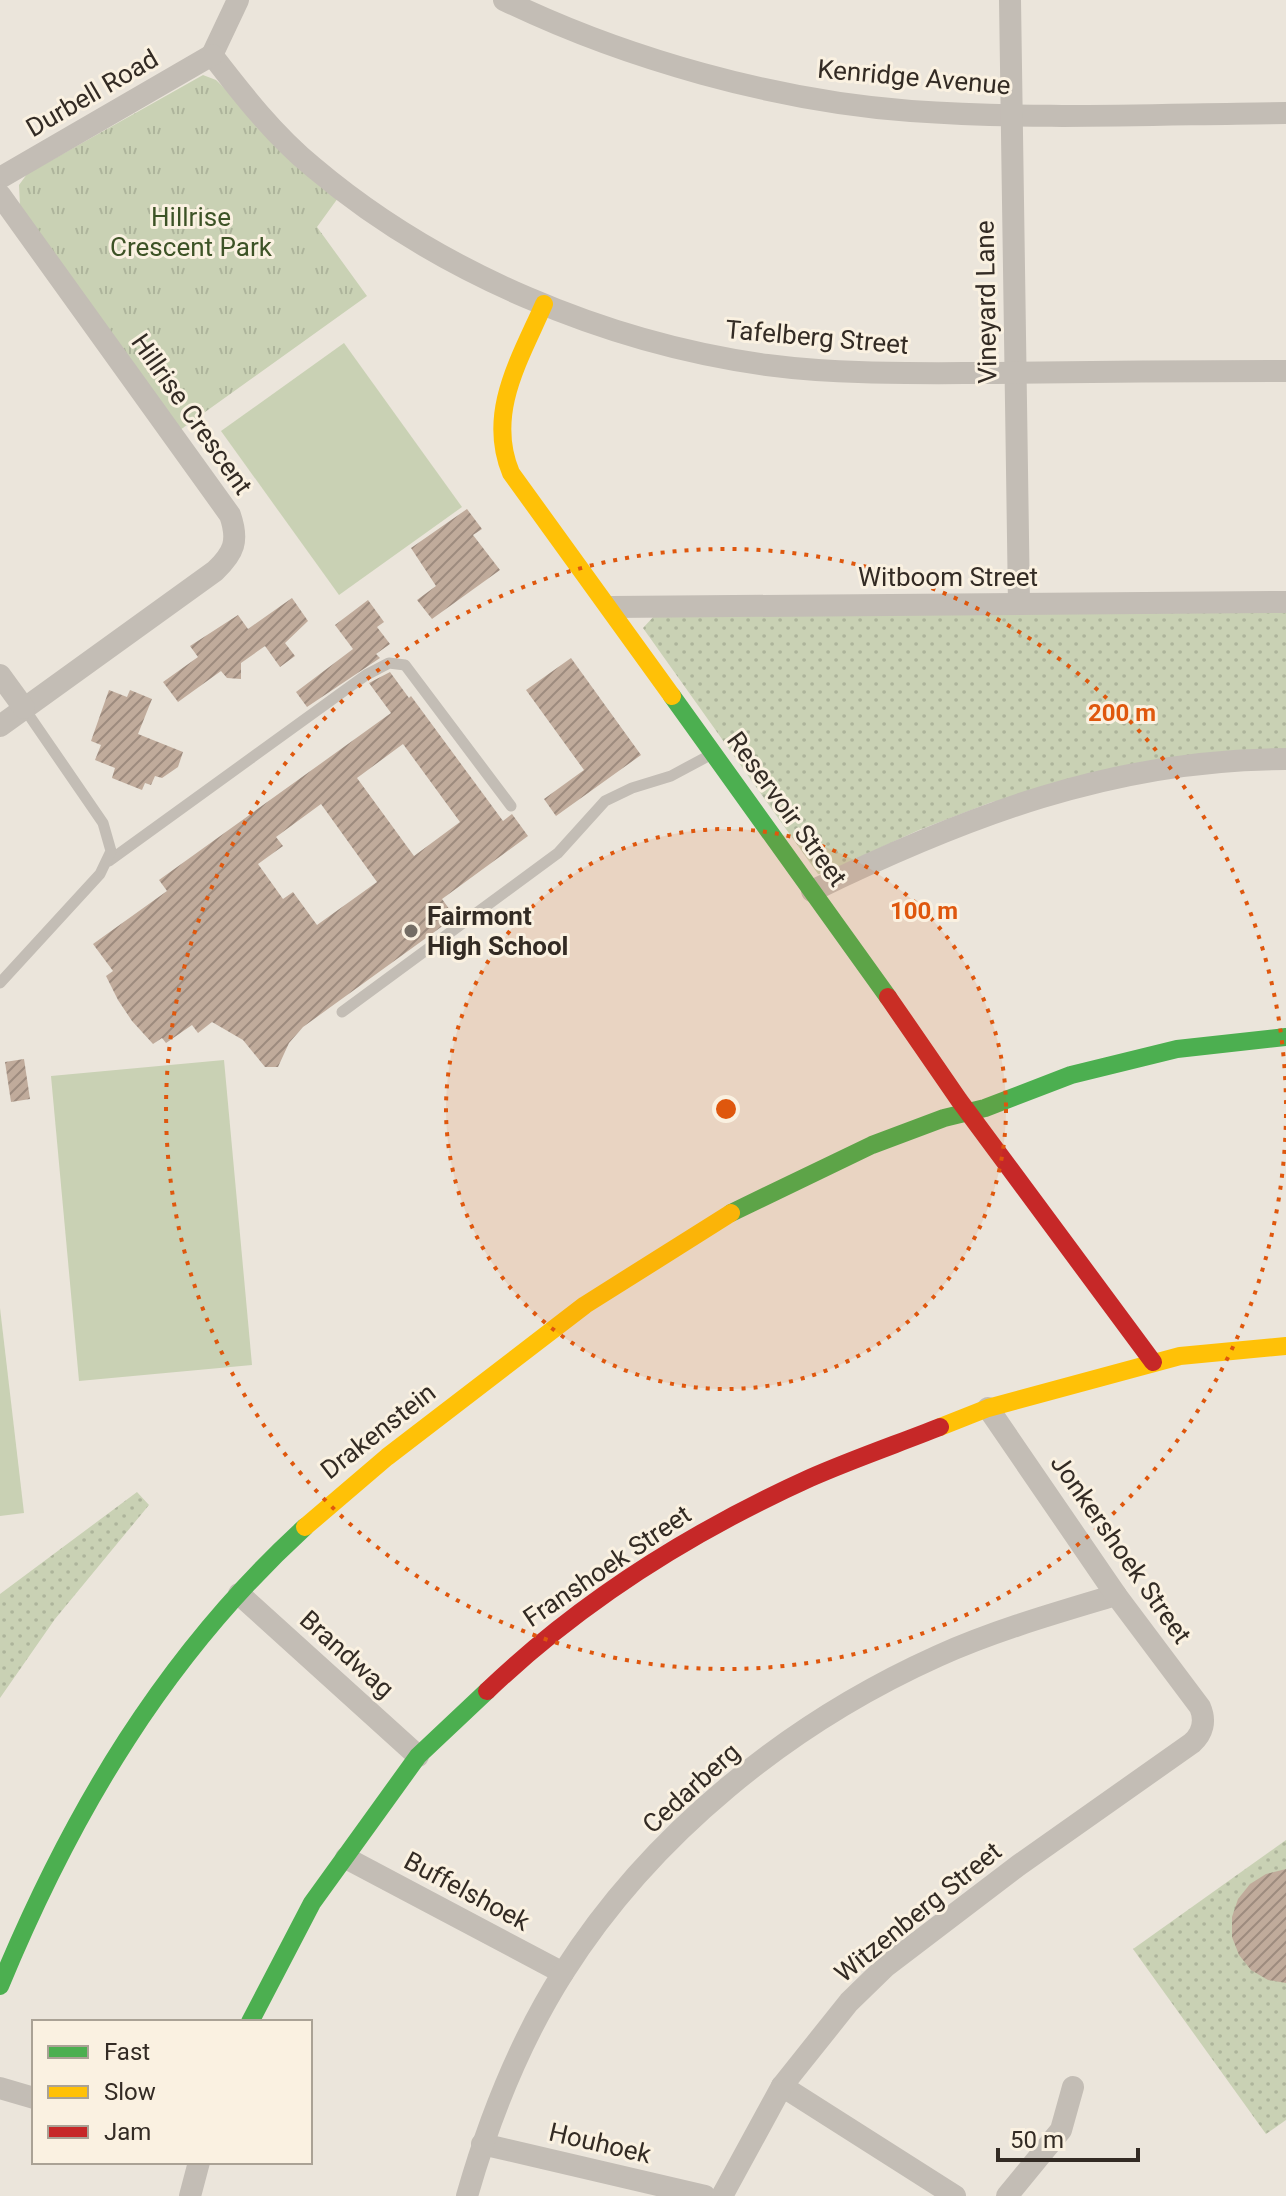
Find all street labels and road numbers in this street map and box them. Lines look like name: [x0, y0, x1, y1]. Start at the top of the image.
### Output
street label: Durbell Road: [21, 43, 163, 143]
street label: Kenridge Avenue: [816, 54, 1012, 100]
street label: Vineyard Lane: [970, 220, 1002, 384]
street label: Tafelberg Street: [724, 314, 910, 360]
street label: Hillrise Crescent: [125, 328, 259, 500]
street label: Witboom Street: [858, 562, 1038, 592]
street label: Reservoir Street: [721, 726, 853, 892]
street label: Drakenstein: [315, 1377, 441, 1485]
street label: Jonkershoek Street: [1045, 1449, 1197, 1649]
street label: Franshoek Street: [518, 1499, 696, 1633]
street label: Brandwag: [294, 1604, 400, 1704]
street label: Cedarberg: [636, 1737, 746, 1839]
street label: Witzenberg Street: [829, 1836, 1007, 1988]
street label: Buffelshoek: [399, 1845, 536, 1937]
street label: Houhoek: [546, 2117, 655, 2169]

